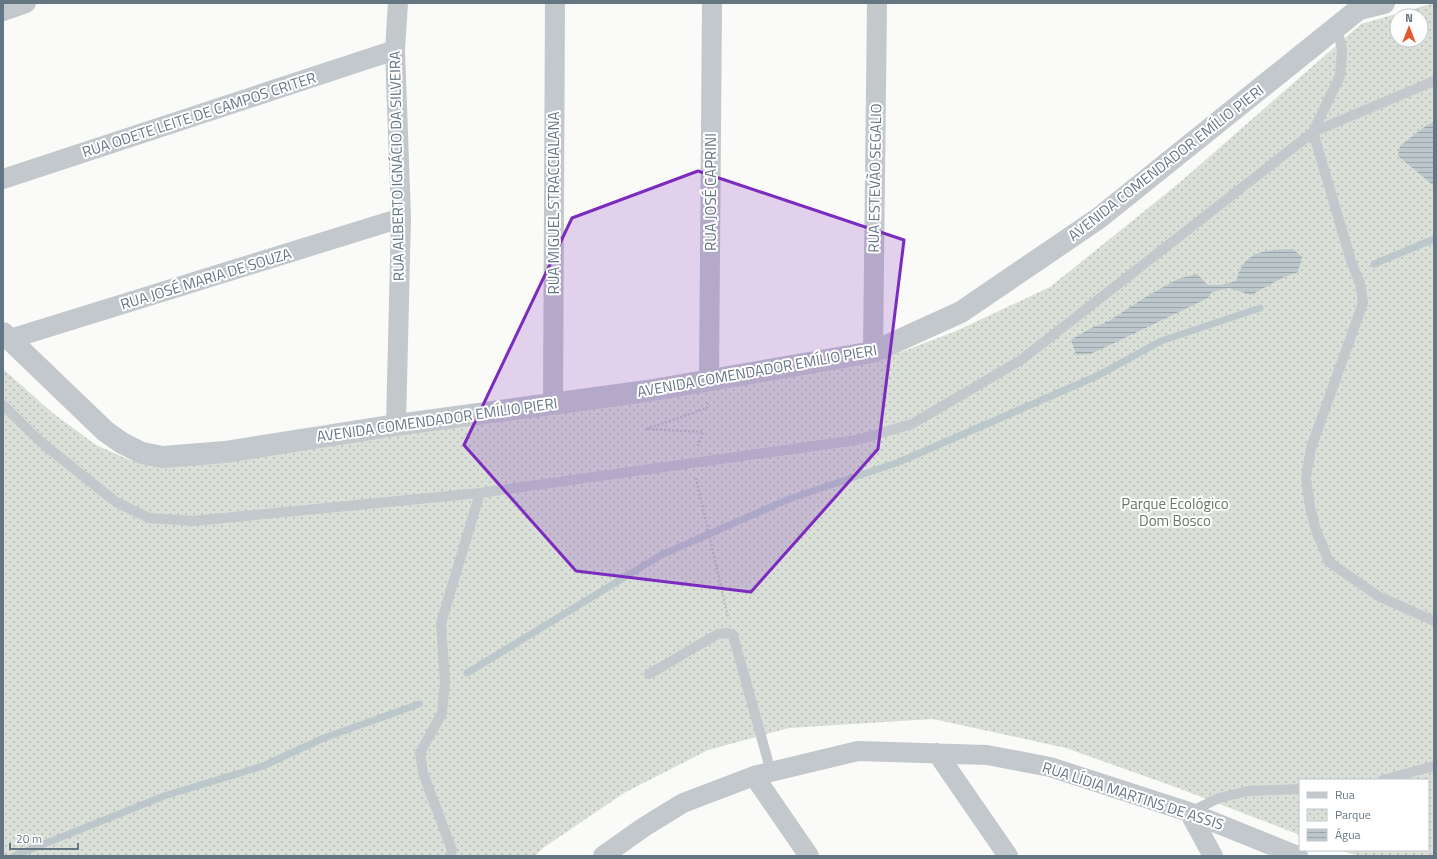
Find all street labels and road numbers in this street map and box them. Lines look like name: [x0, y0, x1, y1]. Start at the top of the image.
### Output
street label: RUA ALBERTO IGNÁCIO DA SILVEIRA: [383, 51, 410, 281]
street label: RUA ODETE LEITE DE CAMPOS CRITER: [79, 66, 319, 163]
street label: AVENIDA COMENDADOR EMÍLIO PIERI: [1063, 79, 1269, 246]
street label: RUA ESTEVÃO SEGALIO: [862, 103, 887, 253]
street label: RUA MIGUEL STRACCIALANA: [542, 111, 565, 294]
street label: RUA JOSÉ CAPRINI: [699, 133, 722, 251]
street label: RUA JOSÉ MARIA DE SOUZA: [118, 242, 294, 315]
street label: AVENIDA COMENDADOR EMÍLIO PIERI: [635, 338, 879, 403]
street label: AVENIDA COMENDADOR EMÍLIO PIERI: [315, 391, 559, 448]
street label: RUA LÍDIA MARTINS DE ASSIS: [1039, 755, 1227, 836]

